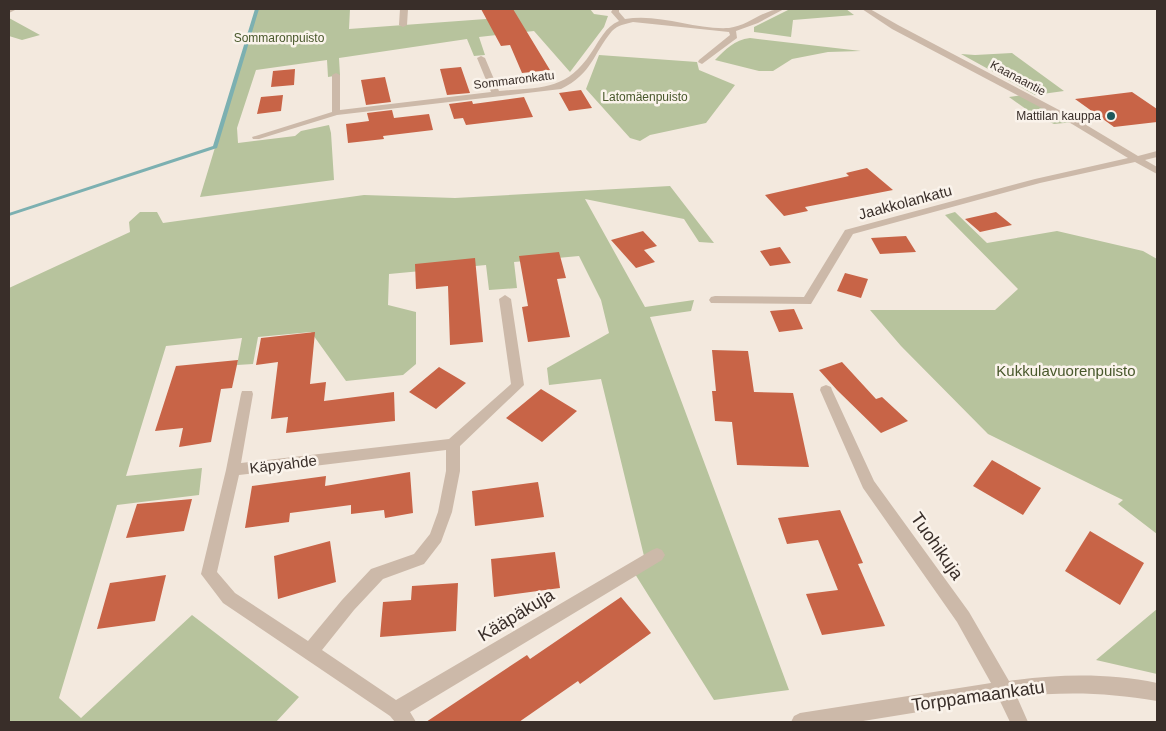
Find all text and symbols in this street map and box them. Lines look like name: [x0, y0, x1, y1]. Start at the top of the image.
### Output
park label: Sommaronpuisto: [234, 31, 325, 45]
street label: Kaanaantie: [988, 58, 1048, 99]
street label: Sommaronkatu: [473, 68, 555, 92]
park label: Latomäenpuisto: [602, 90, 688, 104]
place label: Mattilan kauppa: [1016, 109, 1101, 123]
marker: Mattilan kauppa: [1105, 110, 1117, 122]
street label: Jaakkolankatu: [856, 181, 954, 223]
park label: Kukkulavuorenpuisto: [996, 362, 1136, 379]
street label: Käpyahde: [248, 451, 318, 477]
street label: Tuohikuja: [907, 509, 968, 584]
street label: Kääpäkuja: [474, 584, 558, 645]
street label: Torppamaankatu: [910, 677, 1046, 715]

